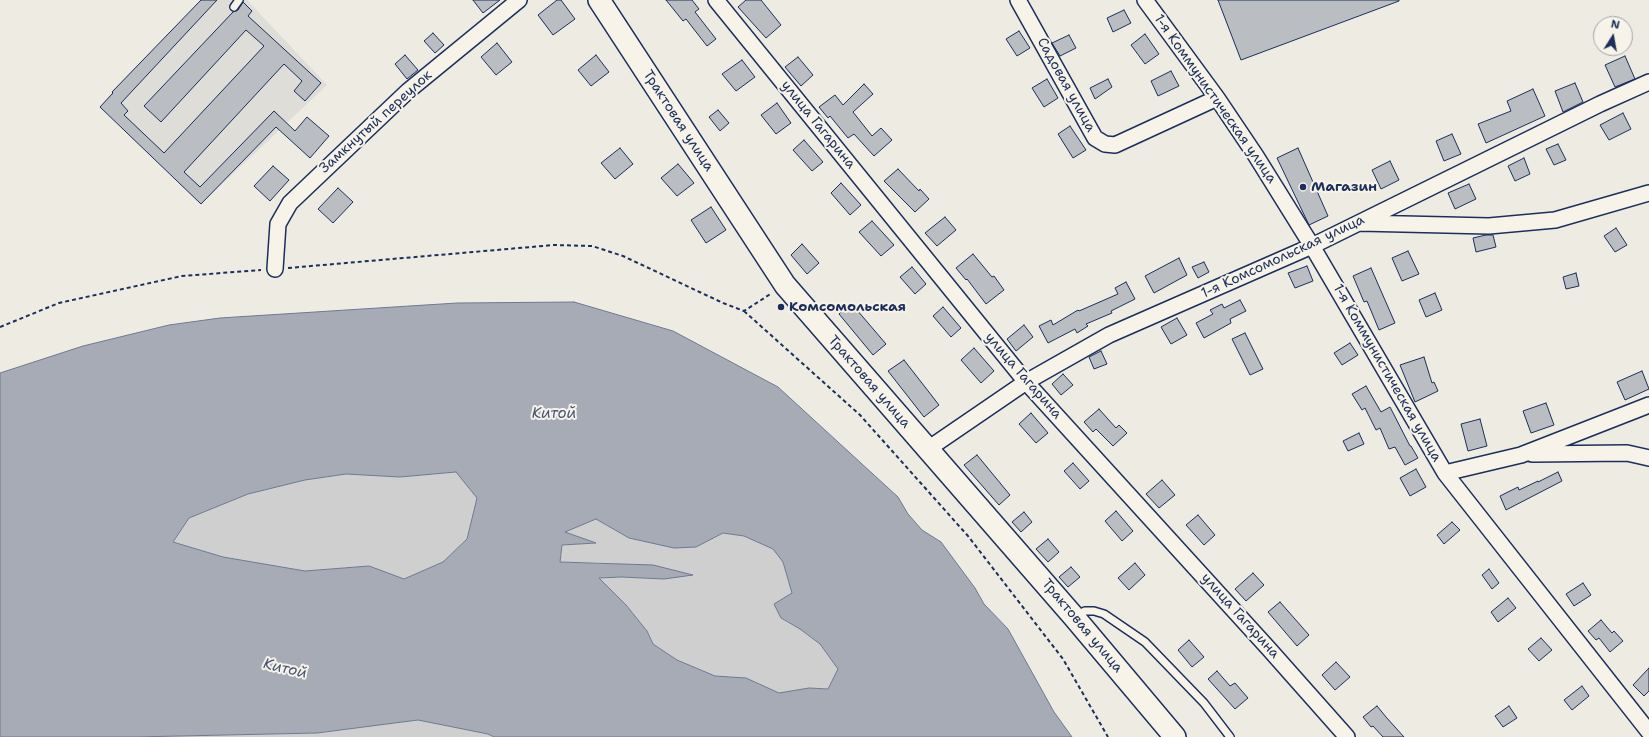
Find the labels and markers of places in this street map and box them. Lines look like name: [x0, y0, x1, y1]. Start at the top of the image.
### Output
place label: Магазин: [1311, 179, 1377, 195]
marker: Магазин: [1298, 182, 1308, 192]
place label: Комсомольская: [789, 299, 906, 315]
marker: Комсомольская: [776, 302, 786, 312]

